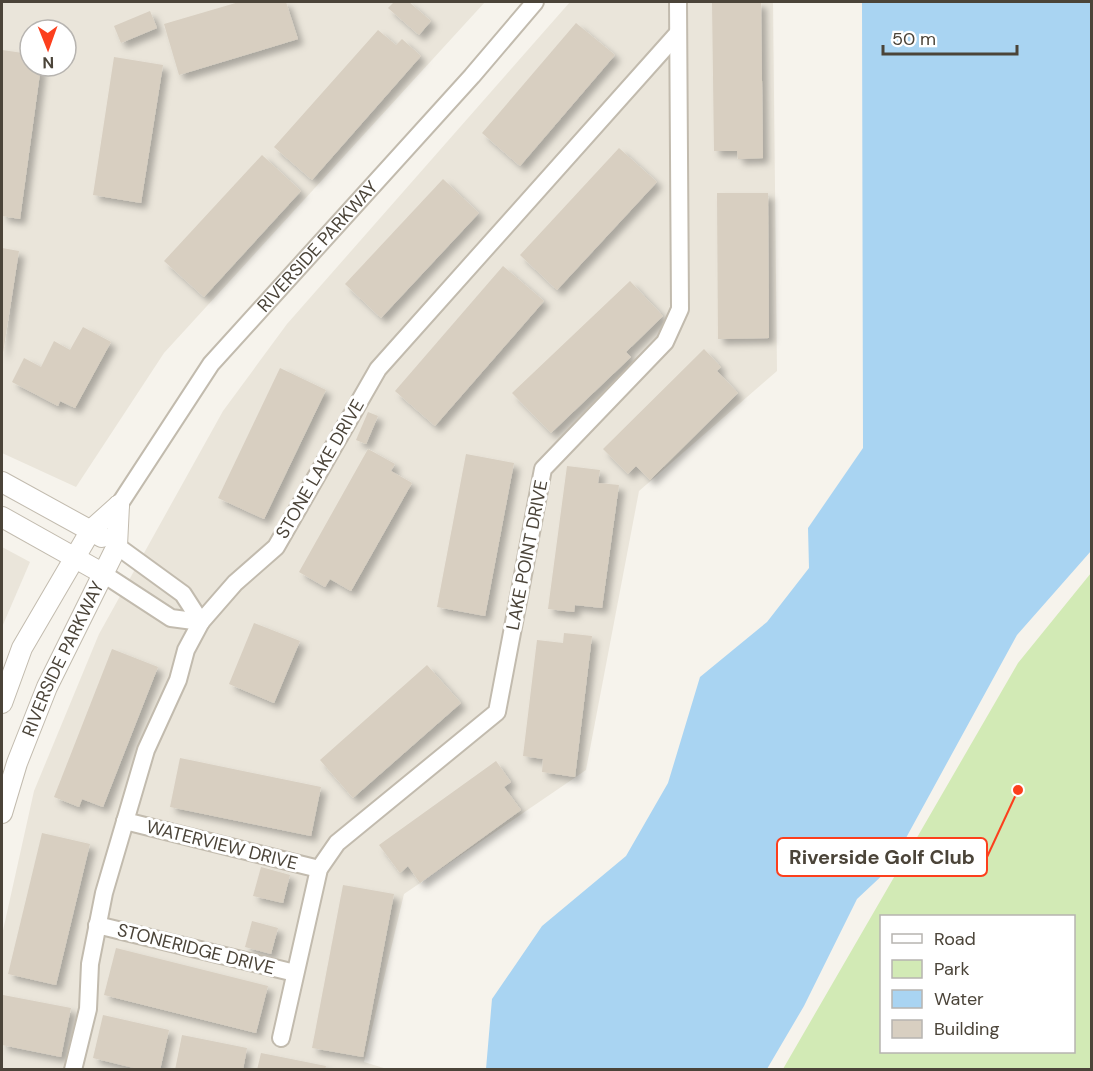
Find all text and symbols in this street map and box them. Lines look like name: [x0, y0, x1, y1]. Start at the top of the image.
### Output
north arrow: [18, 18, 78, 78]
scale bar: [883, 18, 1016, 56]
text: 50 m: [892, 27, 936, 51]
text: N: [42, 52, 54, 73]
street label: RIVERSIDE PARKWAY: [252, 175, 384, 317]
street label: STONE LAKE DRIVE: [270, 395, 370, 543]
street label: LAKE POINT DRIVE: [501, 478, 553, 632]
street label: RIVERSIDE PARKWAY: [17, 577, 110, 740]
street label: WATERVIEW DRIVE: [144, 815, 300, 875]
callout: Riverside Golf Club: [777, 838, 987, 876]
text: Riverside Golf Club: [789, 844, 975, 870]
legend: [880, 915, 1075, 1053]
street label: STONERIDGE DRIVE: [115, 918, 277, 980]
text: Road: [934, 927, 976, 951]
text: Park: [934, 957, 970, 981]
text: Water: [934, 987, 984, 1011]
text: Building: [934, 1017, 999, 1041]

